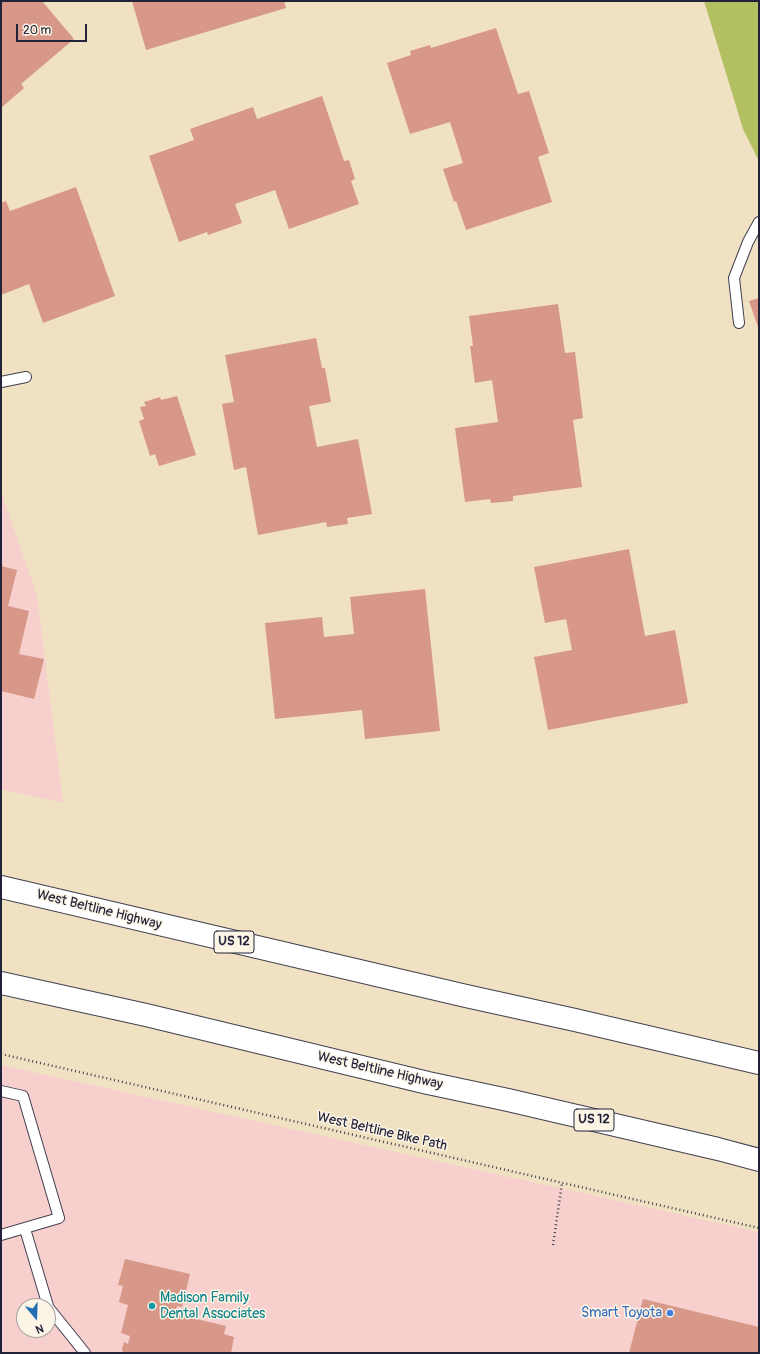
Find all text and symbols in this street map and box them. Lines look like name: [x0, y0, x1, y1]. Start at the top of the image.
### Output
scale bar: [18, 16, 89, 42]
text: 20 m: [23, 23, 51, 38]
street label: West Beltline Highway: [35, 886, 163, 934]
road number: US 12: [214, 931, 254, 953]
street label: West Beltline Highway: [316, 1048, 444, 1094]
street label: West Beltline Bike Path: [315, 1109, 449, 1155]
road number: US 12: [574, 1109, 614, 1131]
place label: Madison Family Dental Associates: [160, 1290, 265, 1322]
north arrow: [16, 1298, 56, 1338]
marker: Madison Family Dental Associates: [147, 1301, 157, 1311]
place label: Smart Toyota: [581, 1305, 662, 1321]
marker: Smart Toyota: [665, 1308, 675, 1318]
text: N: [34, 1322, 45, 1336]

